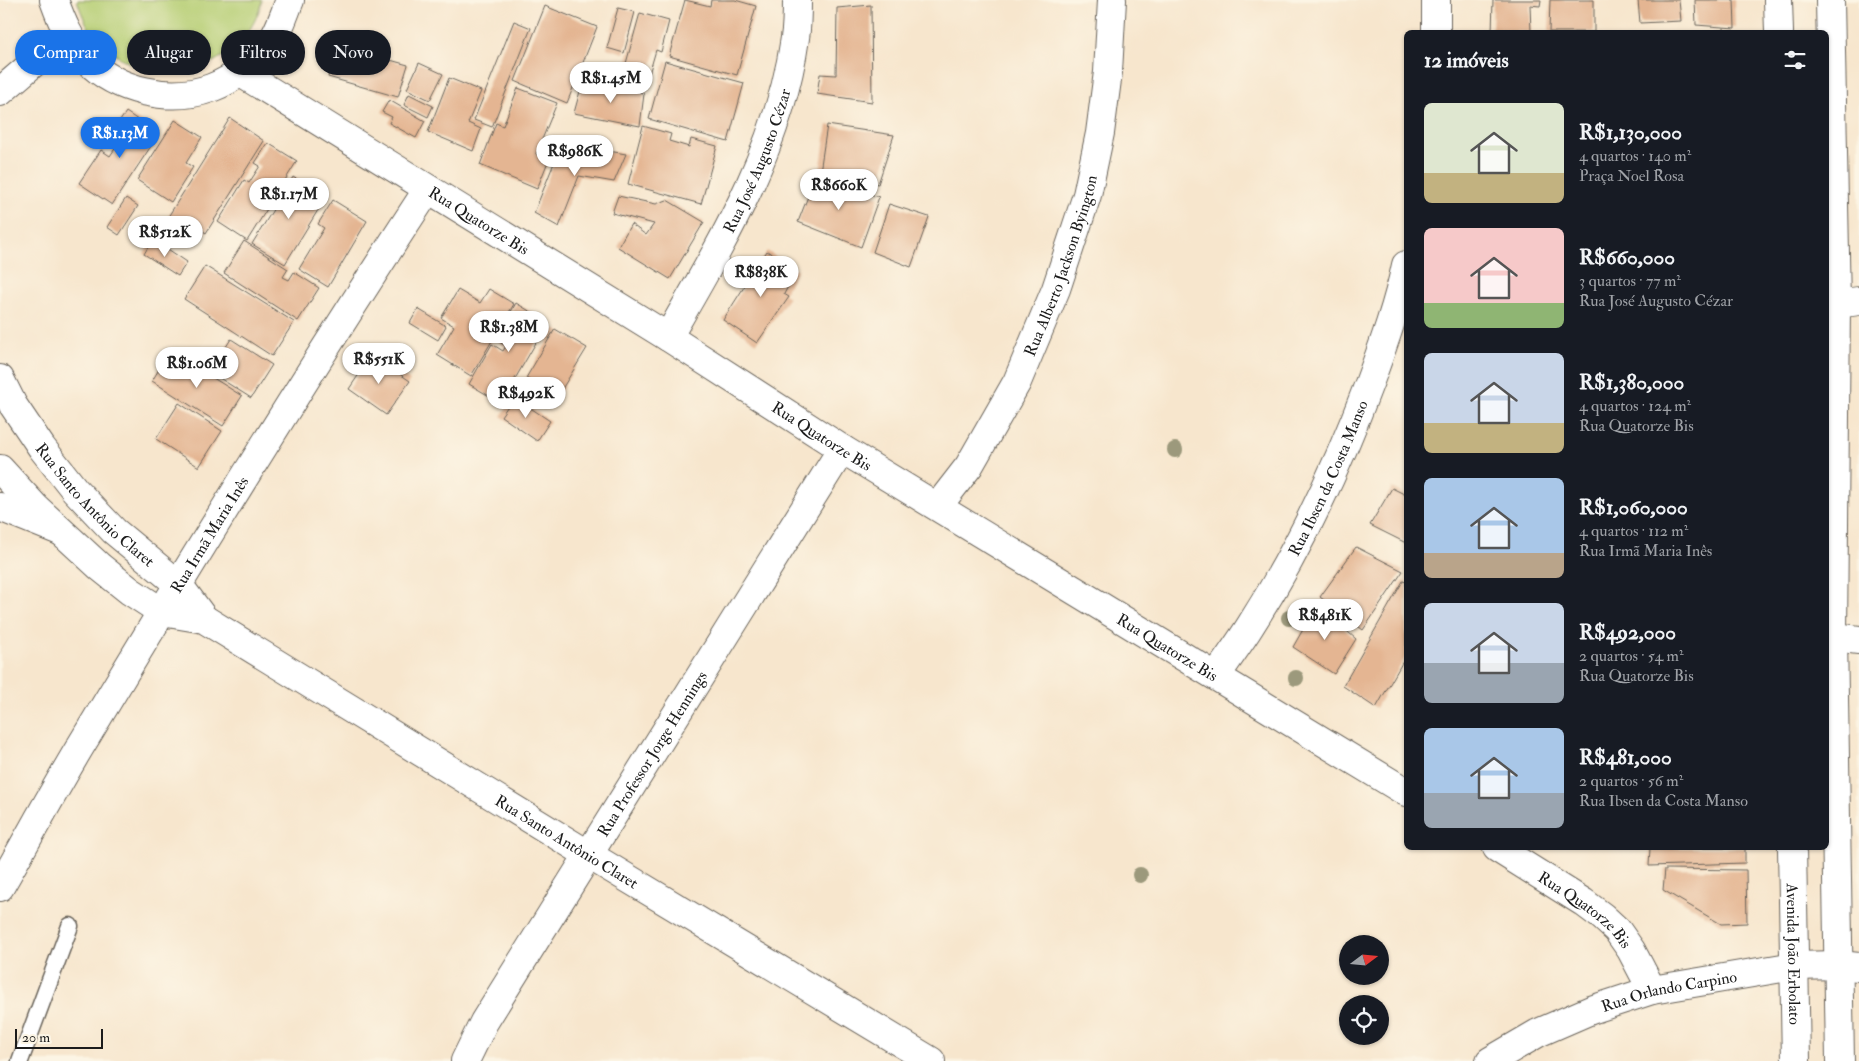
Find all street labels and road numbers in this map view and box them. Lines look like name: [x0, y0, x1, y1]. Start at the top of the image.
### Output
street label: Rua José Augusto Cézar: [719, 87, 795, 237]
street label: Rua Alberto Jackson Byington: [1020, 173, 1102, 359]
street label: Rua Quatorze Bis: [425, 182, 533, 260]
street label: Rua Quatorze Bis: [768, 397, 875, 476]
street label: Rua Ibsen da Costa Manso: [1284, 397, 1373, 560]
street label: Rua Santo Antônio Claret: [31, 439, 158, 572]
street label: Rua Irmã Maria Inês: [167, 473, 253, 597]
street label: Rua Quatorze Bis: [1113, 610, 1221, 686]
street label: Rua Professor Jorge Hennings: [593, 667, 712, 841]
street label: Rua Santo Antônio Claret: [491, 791, 642, 893]
street label: Rua Quatorze Bis: [1534, 867, 1636, 952]
street label: Avenida João Erbolato: [1782, 882, 1804, 1025]
street label: Rua Orlando Carpino: [1599, 967, 1739, 1017]

